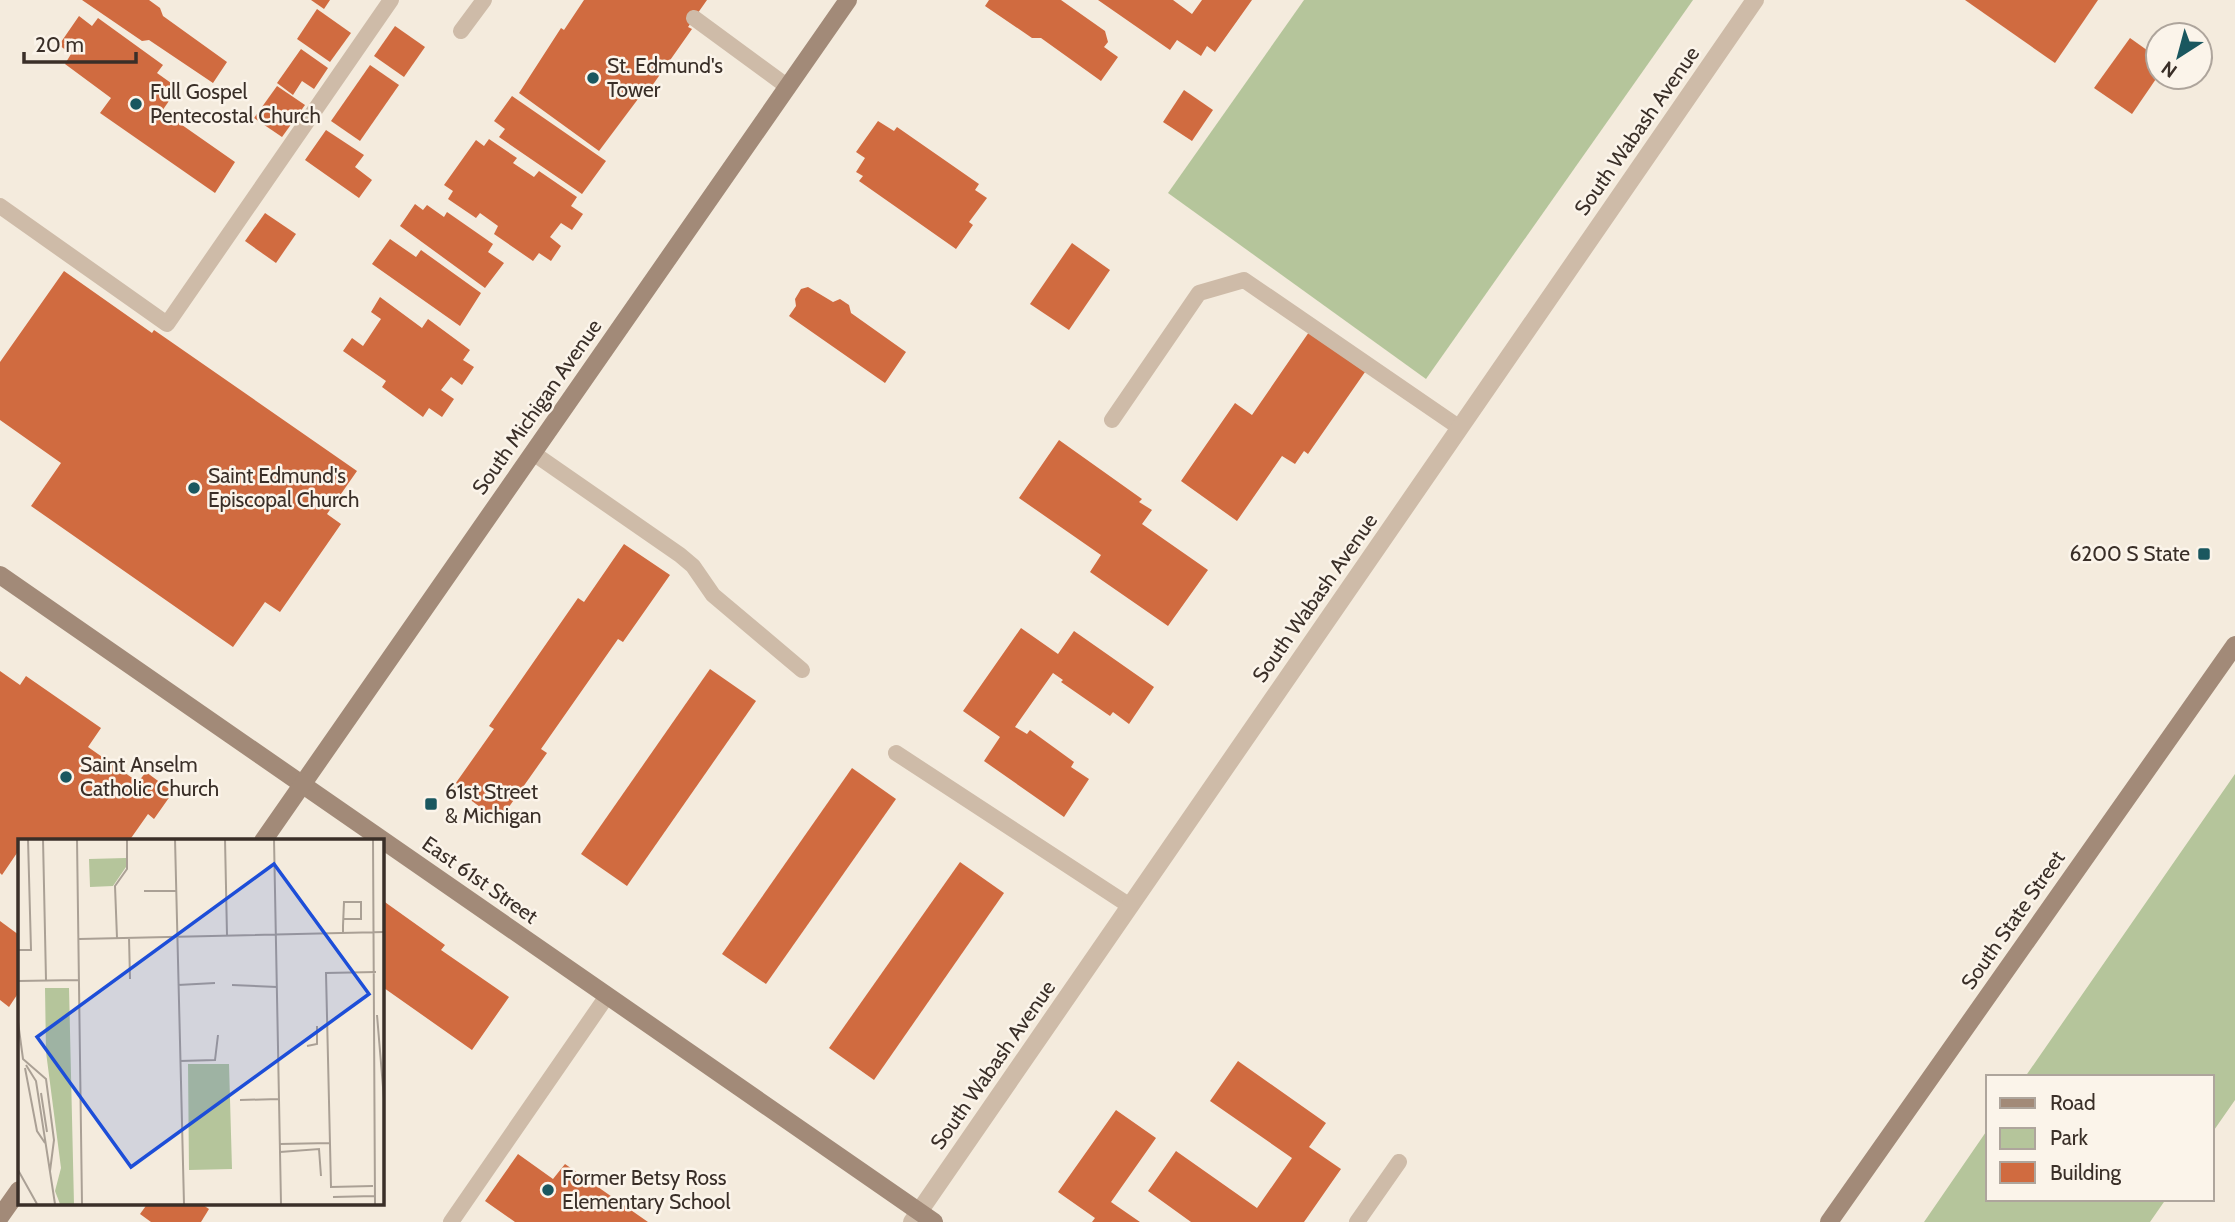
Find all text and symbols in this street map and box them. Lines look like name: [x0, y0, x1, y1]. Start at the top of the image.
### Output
scale bar: [24, 21, 136, 65]
north arrow: [2144, 21, 2214, 91]
text: 20 m: [35, 32, 84, 57]
street label: South Wabash Avenue: [1569, 41, 1704, 220]
place label: St. Edmund's Tower: [607, 53, 723, 102]
text: N: [2157, 56, 2181, 83]
marker: St. Edmund's Tower: [585, 70, 601, 86]
place label: Full Gospel Pentecostal Church: [150, 79, 321, 128]
marker: Full Gospel Pentecostal Church: [128, 96, 144, 112]
street label: South Michigan Avenue: [467, 314, 607, 499]
place label: Saint Edmund's Episcopal Church: [208, 463, 359, 512]
marker: Saint Edmund's Episcopal Church: [186, 480, 202, 496]
street label: South Wabash Avenue: [1247, 508, 1382, 687]
place label: 6200 S State: [2069, 541, 2190, 566]
marker: 6200 S State: [2196, 546, 2212, 562]
place label: Saint Anselm Catholic Church: [80, 752, 219, 801]
marker: Saint Anselm Catholic Church: [58, 769, 74, 785]
place label: 61st Street & Michigan: [445, 779, 542, 828]
marker: 61st Street & Michigan: [423, 796, 439, 812]
street label: East 61st Street: [418, 831, 543, 929]
inset map: [18, 839, 383, 1204]
street label: South State Street: [1956, 846, 2070, 994]
street label: South Wabash Avenue: [925, 975, 1060, 1154]
legend: [1986, 1075, 2214, 1201]
text: Road: [2050, 1090, 2096, 1115]
text: Park: [2050, 1125, 2088, 1150]
text: Building: [2050, 1160, 2122, 1185]
place label: Former Betsy Ross Elementary School: [562, 1165, 730, 1214]
marker: Former Betsy Ross Elementary School: [540, 1182, 556, 1198]

